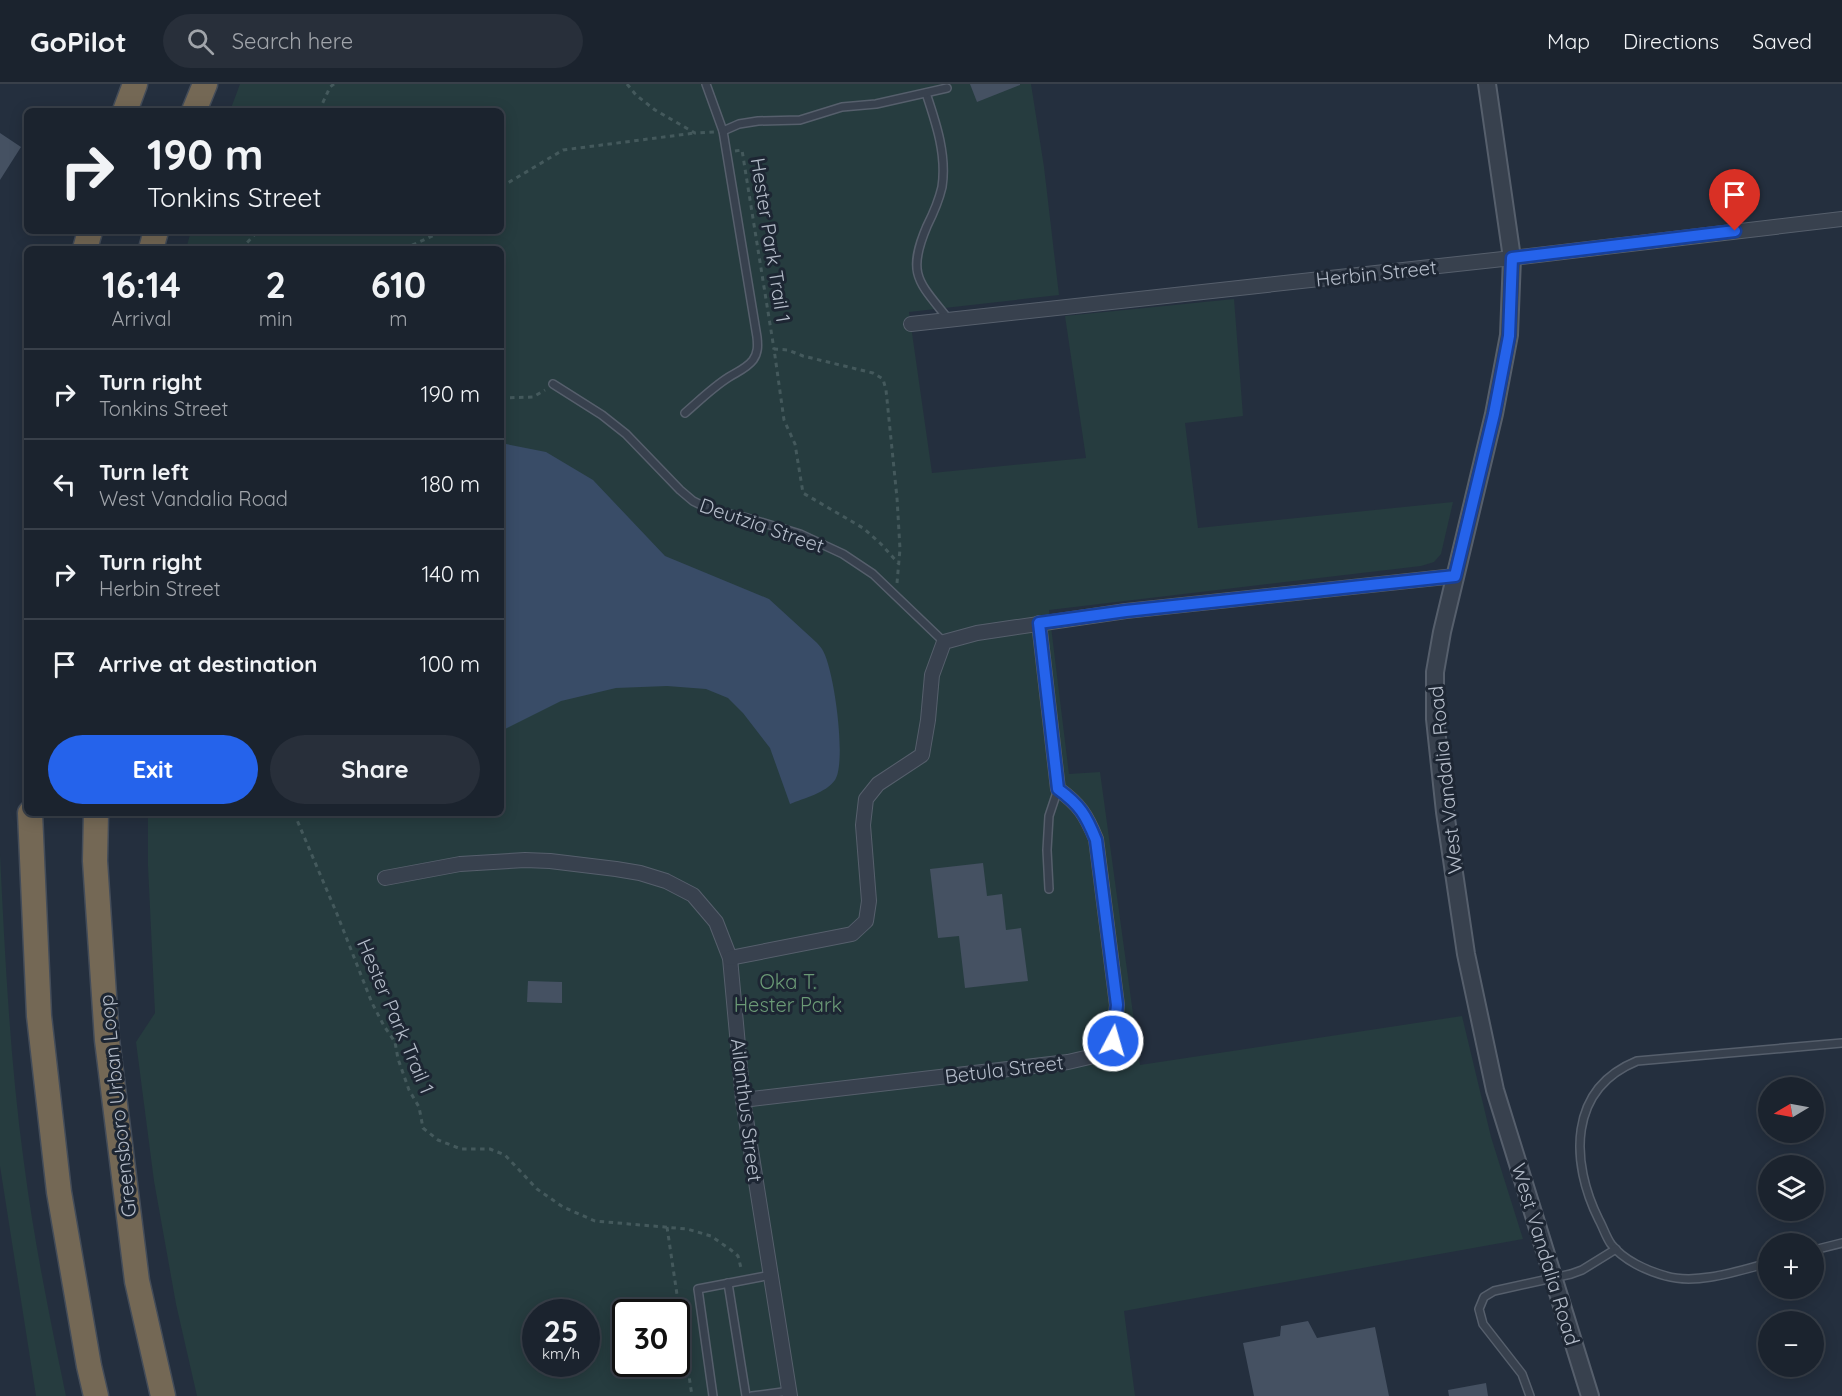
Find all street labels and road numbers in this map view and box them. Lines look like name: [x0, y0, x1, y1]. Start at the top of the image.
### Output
street label: Hester Park Trail 1: [746, 156, 796, 324]
street label: Herbin Street: [1314, 254, 1438, 292]
street label: Deutzia Street: [696, 492, 828, 558]
street label: West Vandalia Road: [1423, 685, 1467, 875]
street label: Hester Park Trail 1: [352, 935, 440, 1097]
street label: Greensboro Urban Loop: [93, 993, 141, 1219]
street label: Ailanthus Street: [726, 1037, 768, 1183]
street label: Betula Street: [943, 1049, 1065, 1089]
street label: West Vandalia Road: [1506, 1160, 1586, 1348]

